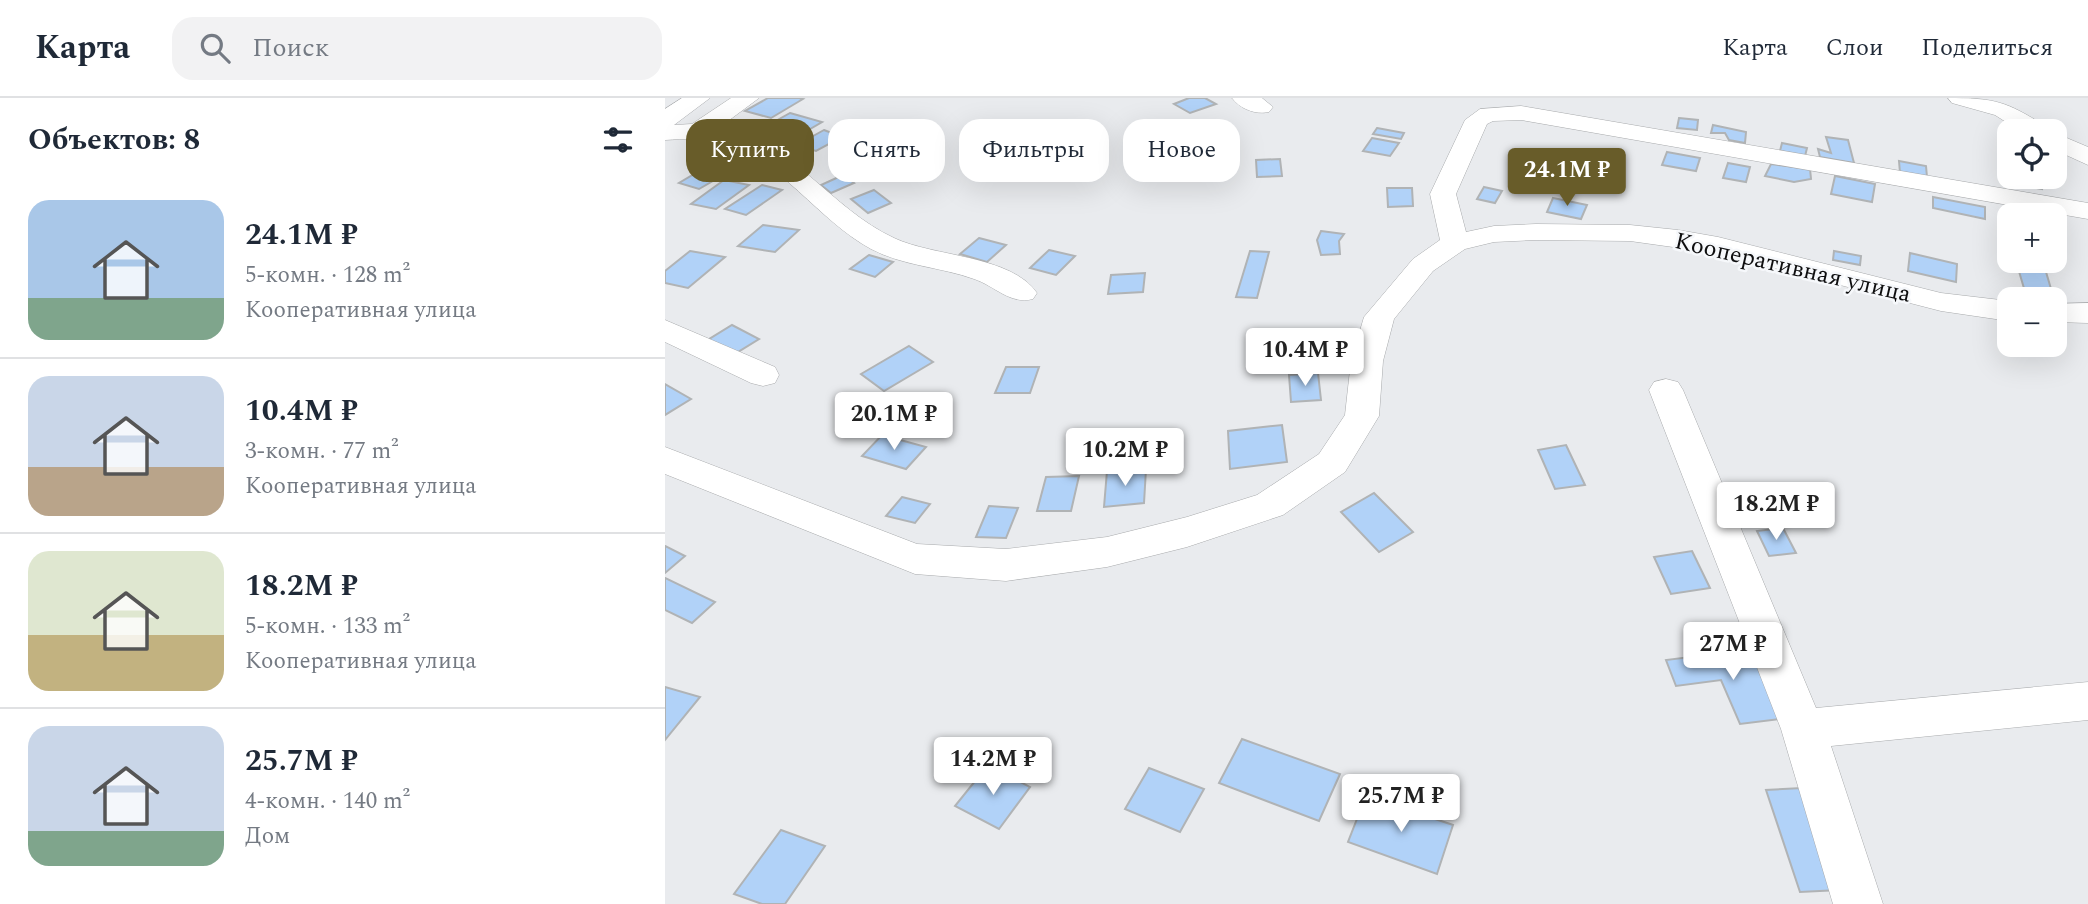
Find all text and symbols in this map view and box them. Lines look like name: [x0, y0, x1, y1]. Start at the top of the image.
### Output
search box: [172, 17, 662, 80]
text: Карта: [35, 23, 130, 73]
text: Поиск: [252, 28, 329, 68]
icon: search: [196, 29, 234, 67]
text: Карта: [1722, 30, 1788, 66]
text: Слои: [1826, 30, 1883, 66]
text: Поделиться: [1921, 30, 2053, 66]
text: Объектов: 8: [28, 117, 200, 163]
chip: Купить: [686, 119, 814, 182]
chip: Снять: [828, 119, 945, 182]
chip: Фильтры: [959, 119, 1109, 182]
chip: Новое: [1123, 119, 1240, 182]
map controls: [1997, 119, 2067, 357]
button: locate: [1997, 119, 2067, 189]
icon: filters: [599, 121, 637, 159]
pin: 24.1M ₽: [1502, 148, 1632, 208]
text: 24.1M ₽: [1524, 153, 1610, 188]
button: +: [1997, 203, 2067, 273]
text: 24.1M ₽: [245, 212, 358, 258]
street label: Кооперативная улица: [1671, 223, 1915, 313]
icon: home: [84, 228, 168, 312]
text: 5-комн. · 128 m²: [245, 258, 410, 293]
button: −: [1997, 287, 2067, 357]
text: Кооперативная улица: [245, 293, 477, 328]
pin: 10.4M ₽: [1240, 328, 1370, 388]
text: 10.4M ₽: [1262, 333, 1348, 368]
text: 10.4M ₽: [245, 388, 358, 434]
pin: 20.1M ₽: [829, 392, 959, 452]
text: 20.1M ₽: [851, 397, 937, 432]
icon: home: [84, 404, 168, 488]
pin: 10.2M ₽: [1060, 428, 1190, 488]
text: 10.2M ₽: [1082, 433, 1168, 468]
text: 3-комн. · 77 m²: [245, 434, 399, 469]
text: Кооперативная улица: [245, 469, 477, 504]
pin: 18.2M ₽: [1711, 482, 1841, 542]
text: 18.2M ₽: [1733, 487, 1819, 522]
text: 18.2M ₽: [245, 563, 358, 609]
icon: home: [84, 579, 168, 663]
text: 5-комн. · 133 m²: [245, 609, 410, 644]
pin: 27M ₽: [1684, 622, 1782, 682]
text: 27M ₽: [1699, 627, 1767, 662]
text: Кооперативная улица: [245, 644, 477, 679]
text: 25.7M ₽: [245, 738, 358, 784]
pin: 14.2M ₽: [928, 738, 1058, 797]
text: 14.2M ₽: [950, 742, 1036, 777]
icon: home: [84, 754, 168, 838]
pin: 25.7M ₽: [1336, 774, 1466, 834]
text: 25.7M ₽: [1358, 779, 1444, 814]
text: 4-комн. · 140 m²: [245, 784, 410, 819]
text: Дом: [245, 819, 290, 854]

